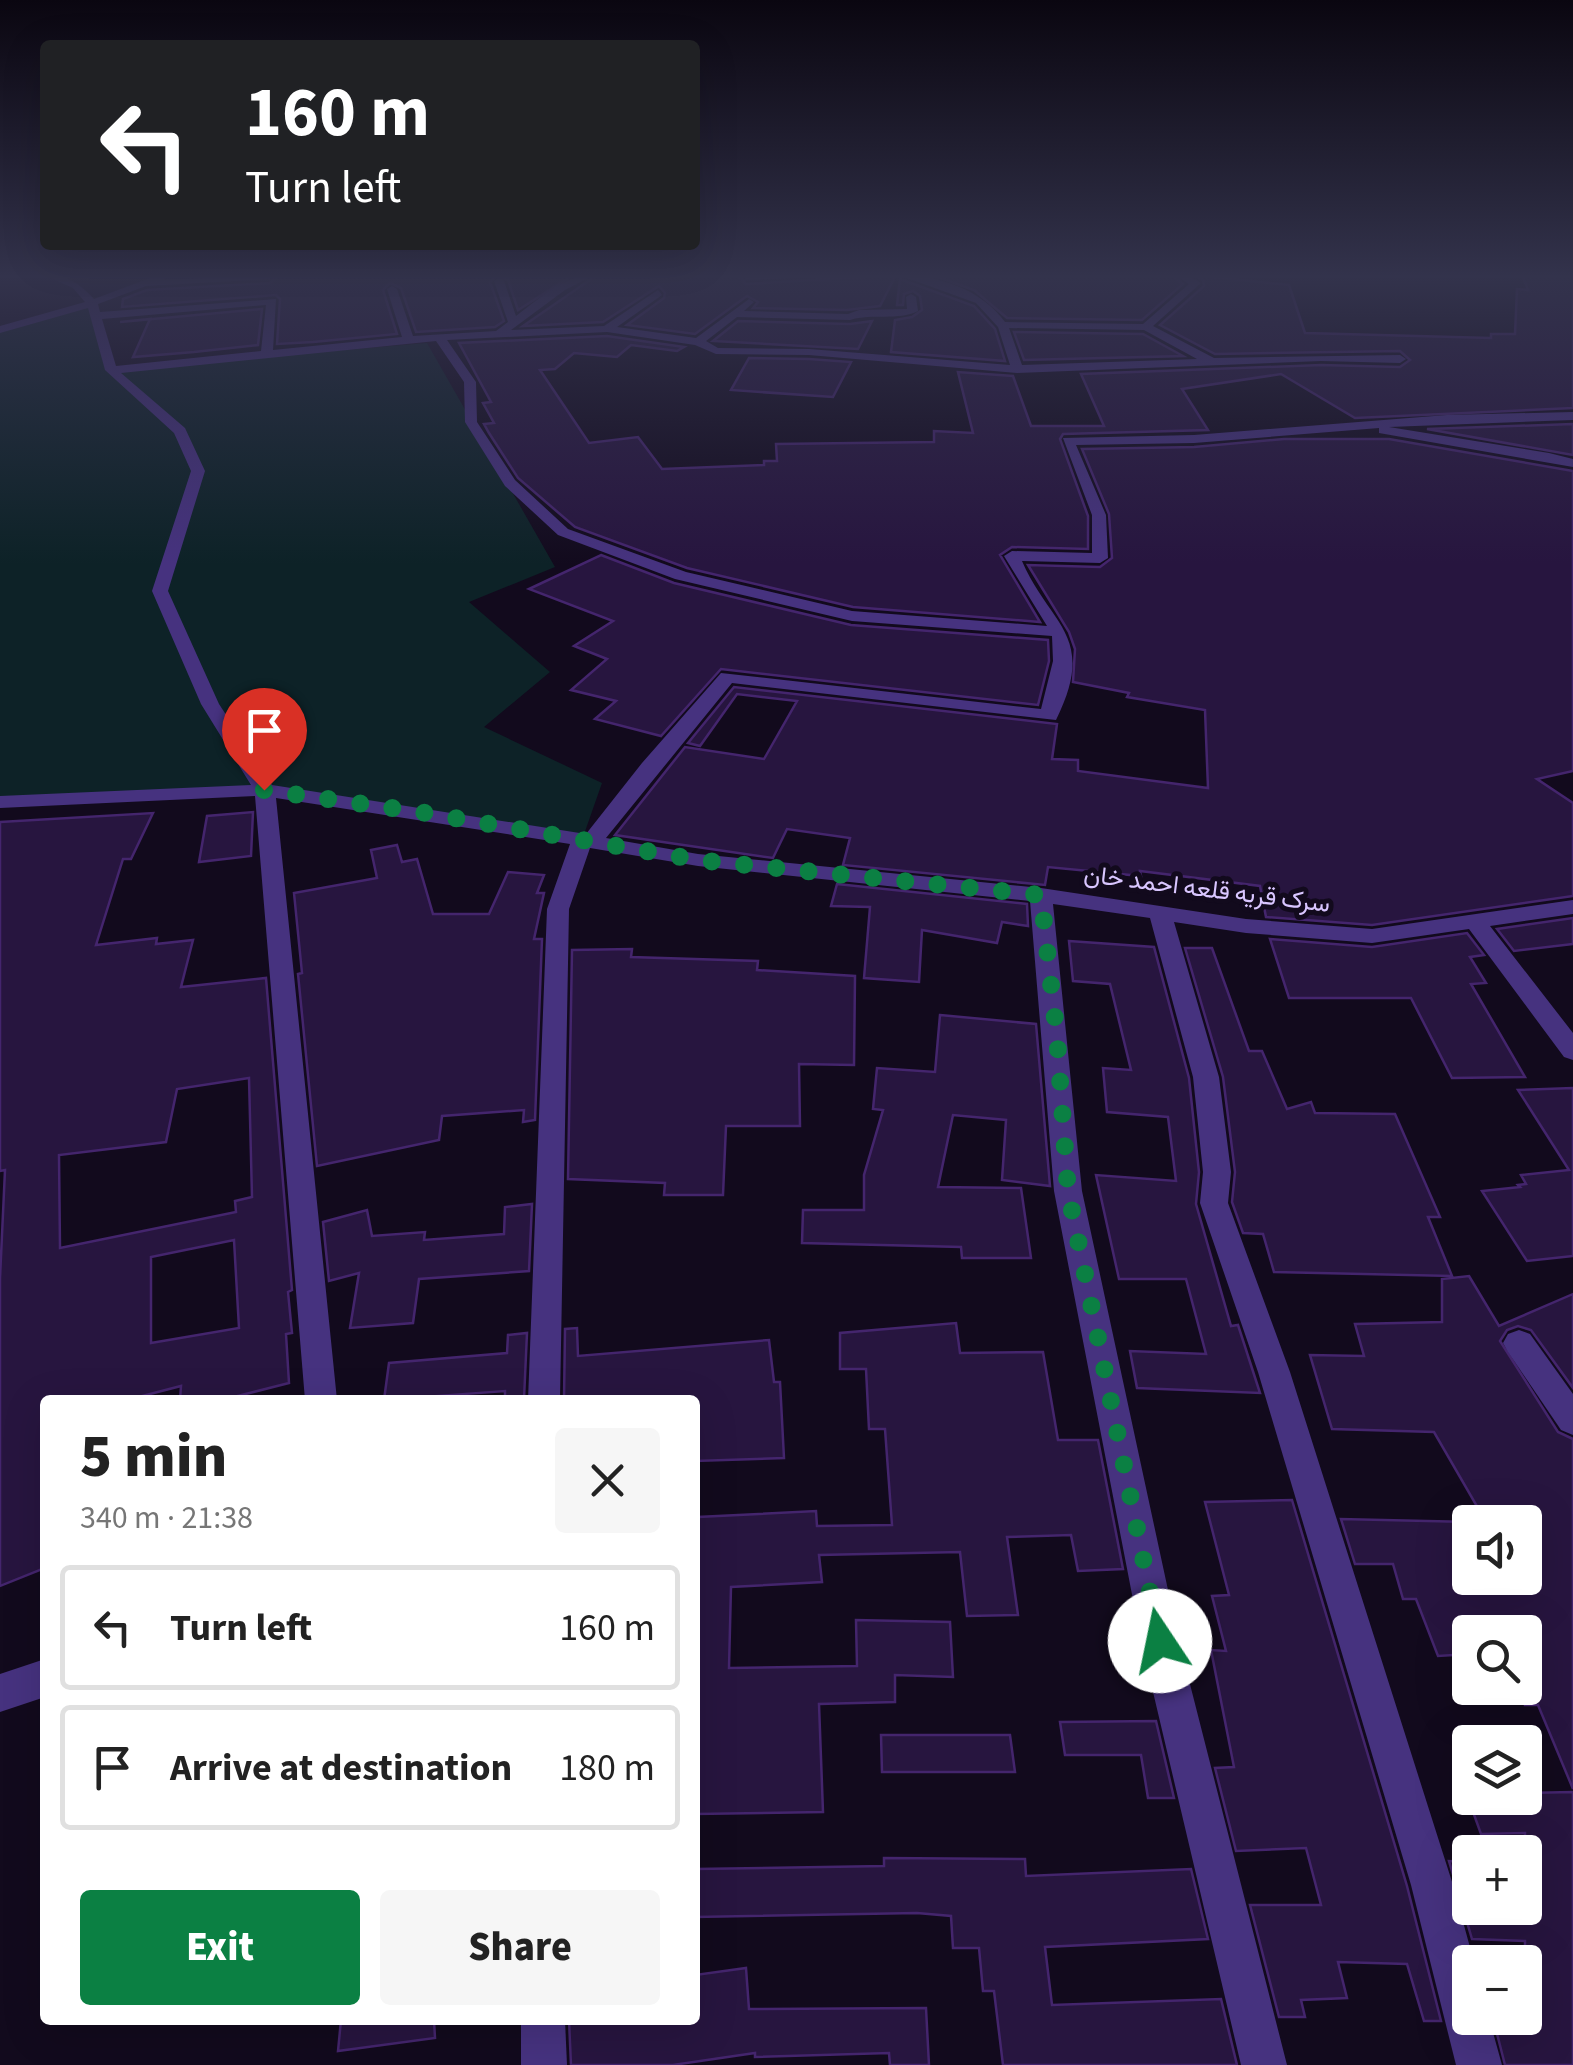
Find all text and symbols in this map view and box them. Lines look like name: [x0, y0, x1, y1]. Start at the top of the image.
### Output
text: 160 m: [245, 63, 430, 163]
icon: left: [80, 80, 210, 210]
text: Turn left: [245, 156, 401, 220]
pin: [222, 688, 307, 791]
icon: arrive: [237, 703, 292, 758]
street label: سرک قریه قلعه احمد خان: [1082, 856, 1332, 922]
text: 5 min: [80, 1415, 227, 1500]
button: close: [555, 1428, 660, 1533]
text: 340 m · 21:38: [80, 1495, 253, 1541]
map controls: [1452, 1505, 1542, 2035]
button: sound: [1452, 1505, 1542, 1595]
position arrow: [1108, 1589, 1212, 1693]
icon: left: [85, 1600, 140, 1655]
text: Turn left: [170, 1601, 312, 1655]
text: 160 m: [559, 1601, 655, 1655]
button: search: [1452, 1615, 1542, 1705]
button: layers: [1452, 1725, 1542, 1815]
icon: arrive: [85, 1740, 140, 1795]
text: Arrive at destination: [170, 1741, 512, 1795]
text: 180 m: [559, 1741, 655, 1795]
button: +: [1452, 1835, 1542, 1925]
button: Exit: [80, 1890, 360, 2005]
button: Share: [380, 1890, 660, 2005]
button: −: [1452, 1945, 1542, 2035]

